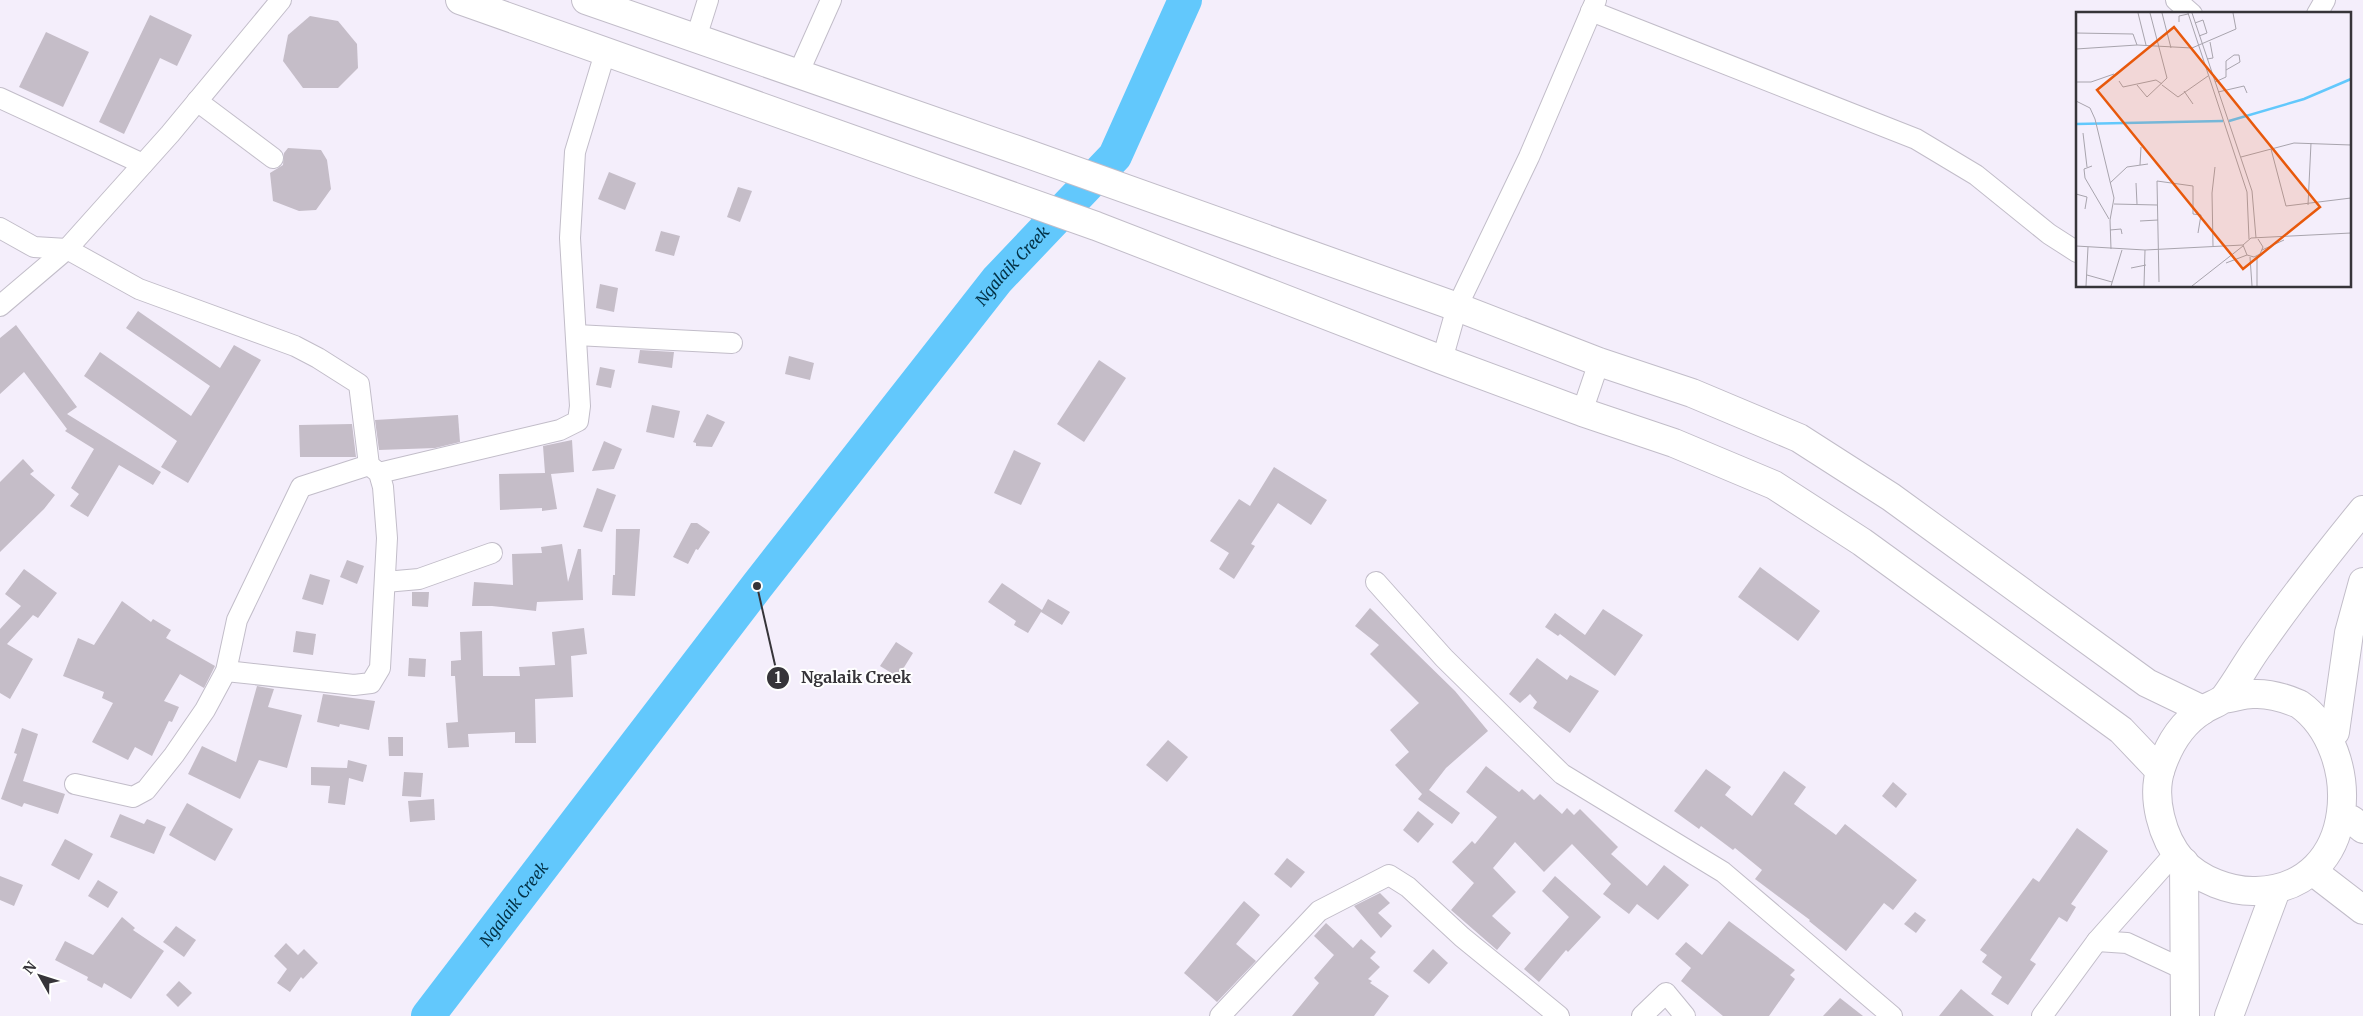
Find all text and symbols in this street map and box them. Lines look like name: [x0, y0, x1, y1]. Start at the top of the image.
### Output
inset map: [2076, 12, 2350, 288]
water label: Ngalaik Creek: [971, 221, 1053, 310]
callout: Ngalaik Creek: [766, 662, 921, 693]
text: Ngalaik Creek: [801, 667, 912, 687]
text: 1: [775, 668, 782, 687]
water label: Ngalaik Creek: [475, 858, 552, 950]
north arrow: [15, 951, 65, 1001]
text: N: [19, 958, 40, 978]

